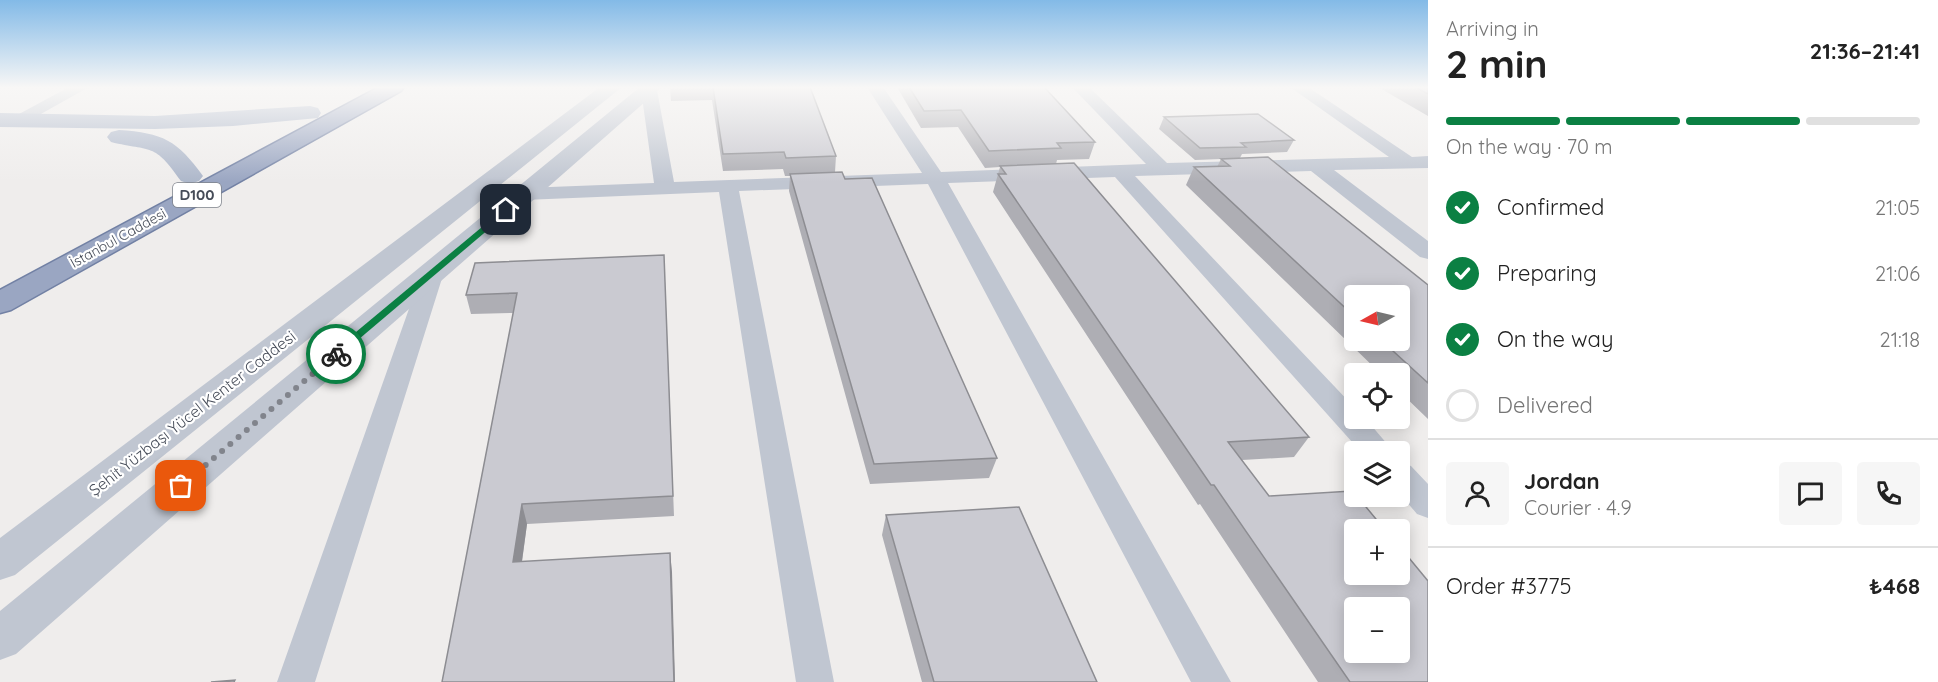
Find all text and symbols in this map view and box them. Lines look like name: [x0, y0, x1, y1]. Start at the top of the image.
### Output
text: Arriving in: [1446, 16, 1539, 41]
text: 21:36–21:41: [1810, 37, 1920, 65]
text: 2 min: [1446, 39, 1548, 88]
text: On the way · 70 m: [1446, 134, 1613, 159]
road number: D100: [173, 183, 221, 207]
pin: [480, 184, 531, 235]
icon: check: [1446, 191, 1479, 224]
icon: home: [489, 193, 522, 226]
text: Confirmed: [1497, 193, 1604, 221]
text: 21:05: [1875, 195, 1920, 220]
street label: İstanbul Caddesi: [67, 204, 169, 272]
icon: check: [1446, 257, 1479, 290]
text: Preparing: [1497, 259, 1597, 287]
text: 21:06: [1875, 261, 1920, 286]
north arrow: [1344, 285, 1410, 351]
map controls: [1344, 285, 1410, 663]
icon: check: [1446, 323, 1479, 356]
courier: [306, 324, 366, 384]
text: On the way: [1497, 325, 1613, 353]
street label: Şehit Yüzbaşı Yücel Kenter Caddesi: [85, 326, 299, 500]
text: 21:18: [1880, 327, 1920, 352]
icon: bike: [320, 338, 353, 371]
button: locate: [1344, 363, 1410, 429]
text: Delivered: [1497, 391, 1593, 419]
button: layers: [1344, 441, 1410, 507]
pin: [155, 460, 206, 511]
button: person: [1446, 462, 1509, 525]
button: chat: [1779, 462, 1842, 525]
button: phone: [1857, 462, 1920, 525]
text: Jordan: [1524, 467, 1600, 495]
icon: bag: [164, 469, 197, 502]
text: Courier · 4.9: [1524, 495, 1632, 520]
button: +: [1344, 519, 1410, 585]
text: Order #3775: [1446, 572, 1572, 600]
text: ₺468: [1869, 572, 1920, 600]
button: −: [1344, 597, 1410, 663]

